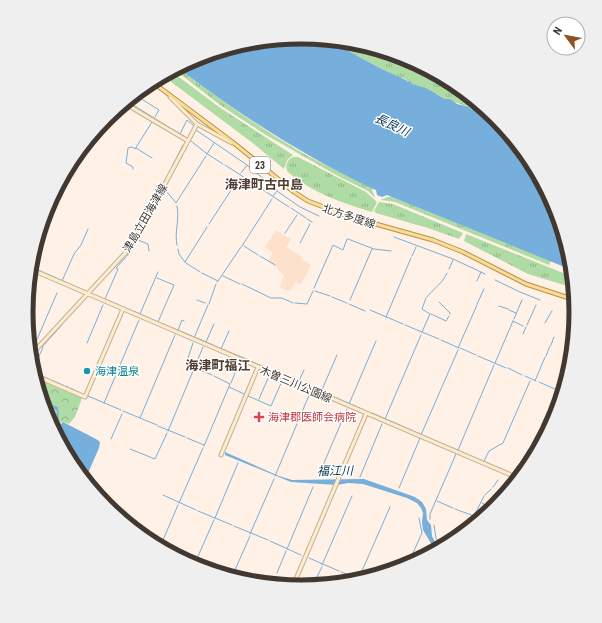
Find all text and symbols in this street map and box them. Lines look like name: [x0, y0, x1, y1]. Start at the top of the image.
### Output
north arrow: [546, 16, 586, 56]
text: N: [551, 24, 565, 37]
water label: 長良川: [373, 111, 413, 140]
road number: 23: [250, 157, 270, 173]
district label: 海津町古中島: [225, 177, 303, 192]
street label: 津島立田海津線: [121, 182, 170, 255]
street label: 北方多度線: [321, 202, 377, 231]
district label: 海津町福江: [185, 358, 251, 373]
street label: 木曽三川公園線: [258, 363, 334, 405]
place label: 海津温泉: [95, 365, 140, 378]
marker: 海津温泉: [82, 366, 92, 376]
marker: 海津郡医師会病院: [253, 411, 265, 423]
place label: 海津郡医師会病院: [268, 411, 356, 424]
water label: 福江川: [317, 464, 355, 478]

